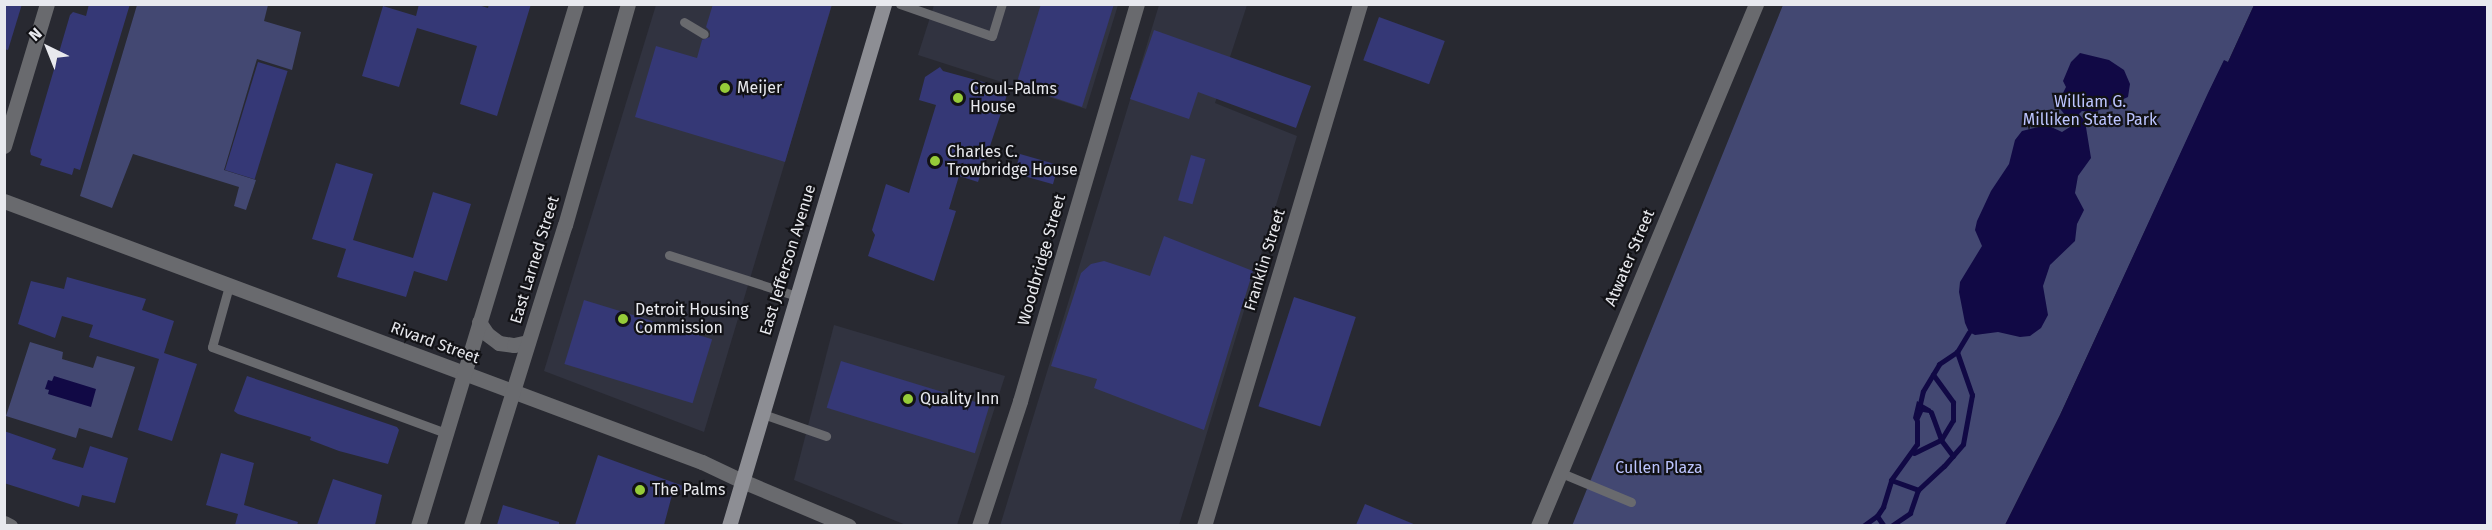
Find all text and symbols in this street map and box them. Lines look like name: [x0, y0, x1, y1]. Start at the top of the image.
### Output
north arrow: [18, 18, 78, 78]
text: N: [25, 24, 46, 45]
place label: Meijer: [737, 78, 782, 98]
place label: Croul-Palms House: [970, 79, 1057, 117]
marker: Meijer: [718, 81, 732, 95]
marker: Croul-Palms House: [951, 91, 965, 105]
park label: William G. Milliken State Park: [2023, 92, 2157, 130]
place label: Charles C. Trowbridge House: [947, 142, 1078, 180]
marker: Charles C. Trowbridge House: [928, 154, 942, 168]
street label: East Jefferson Avenue: [756, 182, 820, 338]
street label: Woodbridge Street: [1014, 192, 1070, 328]
street label: East Larned Street: [506, 194, 564, 326]
street label: Franklin Street: [1240, 207, 1290, 313]
street label: Atwater Street: [1601, 207, 1659, 309]
place label: Detroit Housing Commission: [635, 300, 749, 338]
marker: Detroit Housing Commission: [616, 312, 630, 326]
street label: Rivard Street: [388, 318, 482, 368]
place label: Quality Inn: [920, 389, 999, 409]
marker: Quality Inn: [901, 392, 915, 406]
park label: Cullen Plaza: [1615, 458, 1703, 478]
place label: The Palms: [652, 480, 725, 500]
marker: The Palms: [633, 483, 647, 497]

